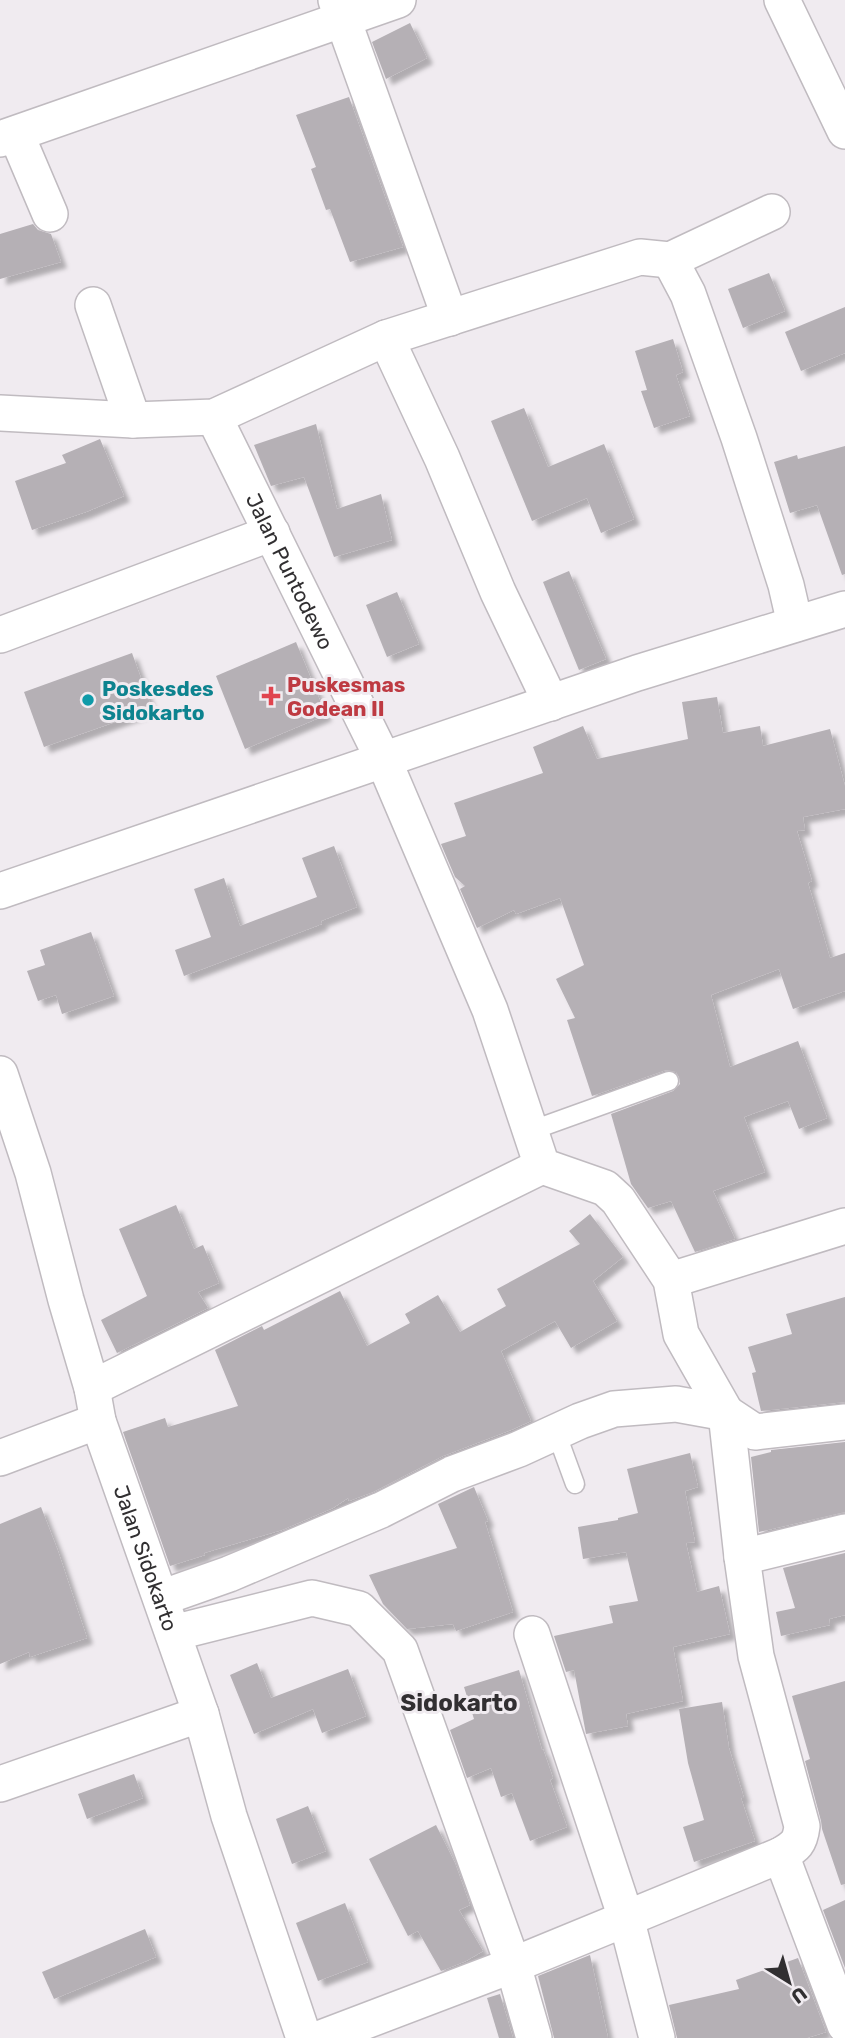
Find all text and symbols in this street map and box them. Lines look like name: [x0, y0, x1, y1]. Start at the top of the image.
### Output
street label: Jalan Puntodewo: [241, 489, 339, 653]
place label: Puskesmas Godean II: [287, 672, 405, 721]
place label: Poskesdes Sidokarto: [102, 676, 214, 725]
marker: Puskesmas Godean II: [261, 686, 281, 706]
marker: Poskesdes Sidokarto: [80, 692, 96, 708]
street label: Jalan Sidokarto: [109, 1482, 183, 1634]
district label: Sidokarto: [400, 1689, 518, 1717]
north arrow: [754, 1947, 824, 2017]
text: U: [787, 1982, 811, 2009]

